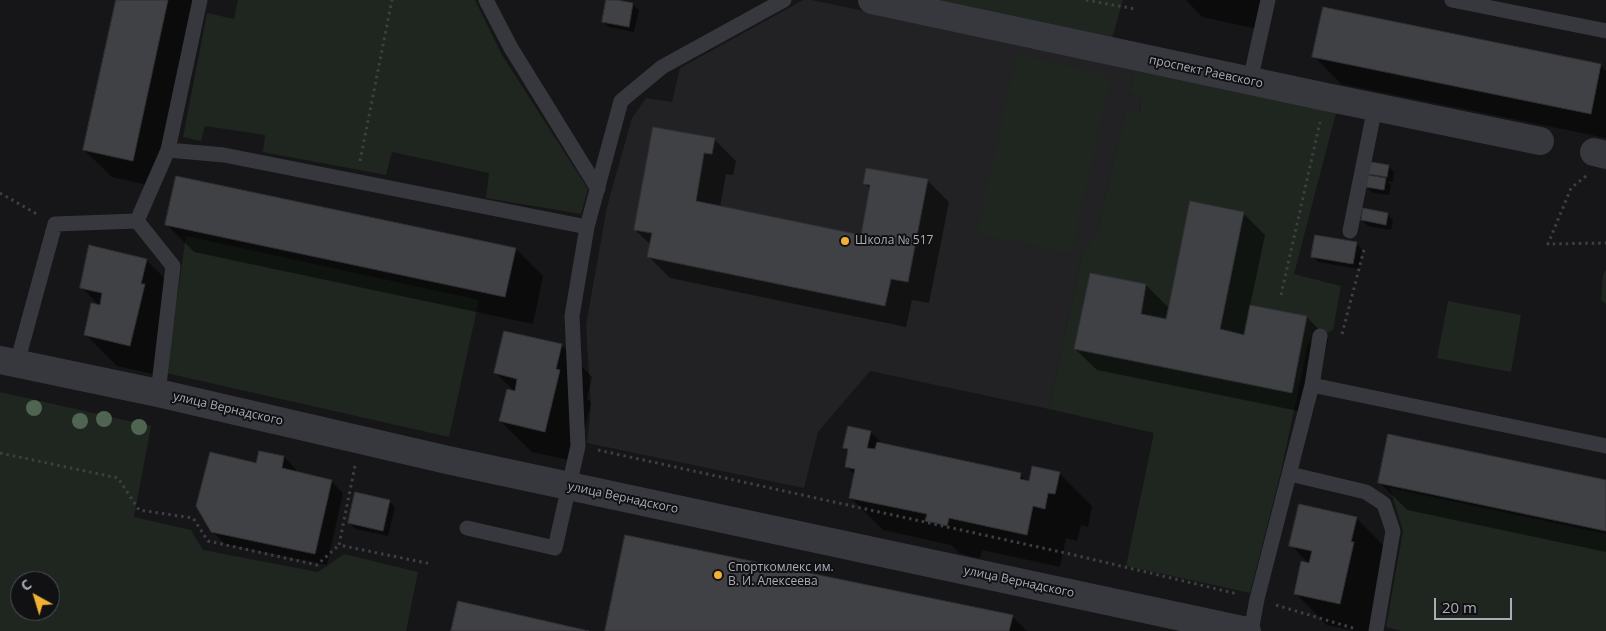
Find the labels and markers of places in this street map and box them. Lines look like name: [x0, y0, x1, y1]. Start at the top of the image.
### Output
place label: Школа № 517: [855, 234, 933, 248]
marker: Школа № 517: [839, 235, 851, 247]
place label: Спорткомлекс им. В. И. Алексеева: [728, 561, 834, 589]
marker: Спорткомлекс им. В. И. Алексеева: [712, 569, 724, 581]

